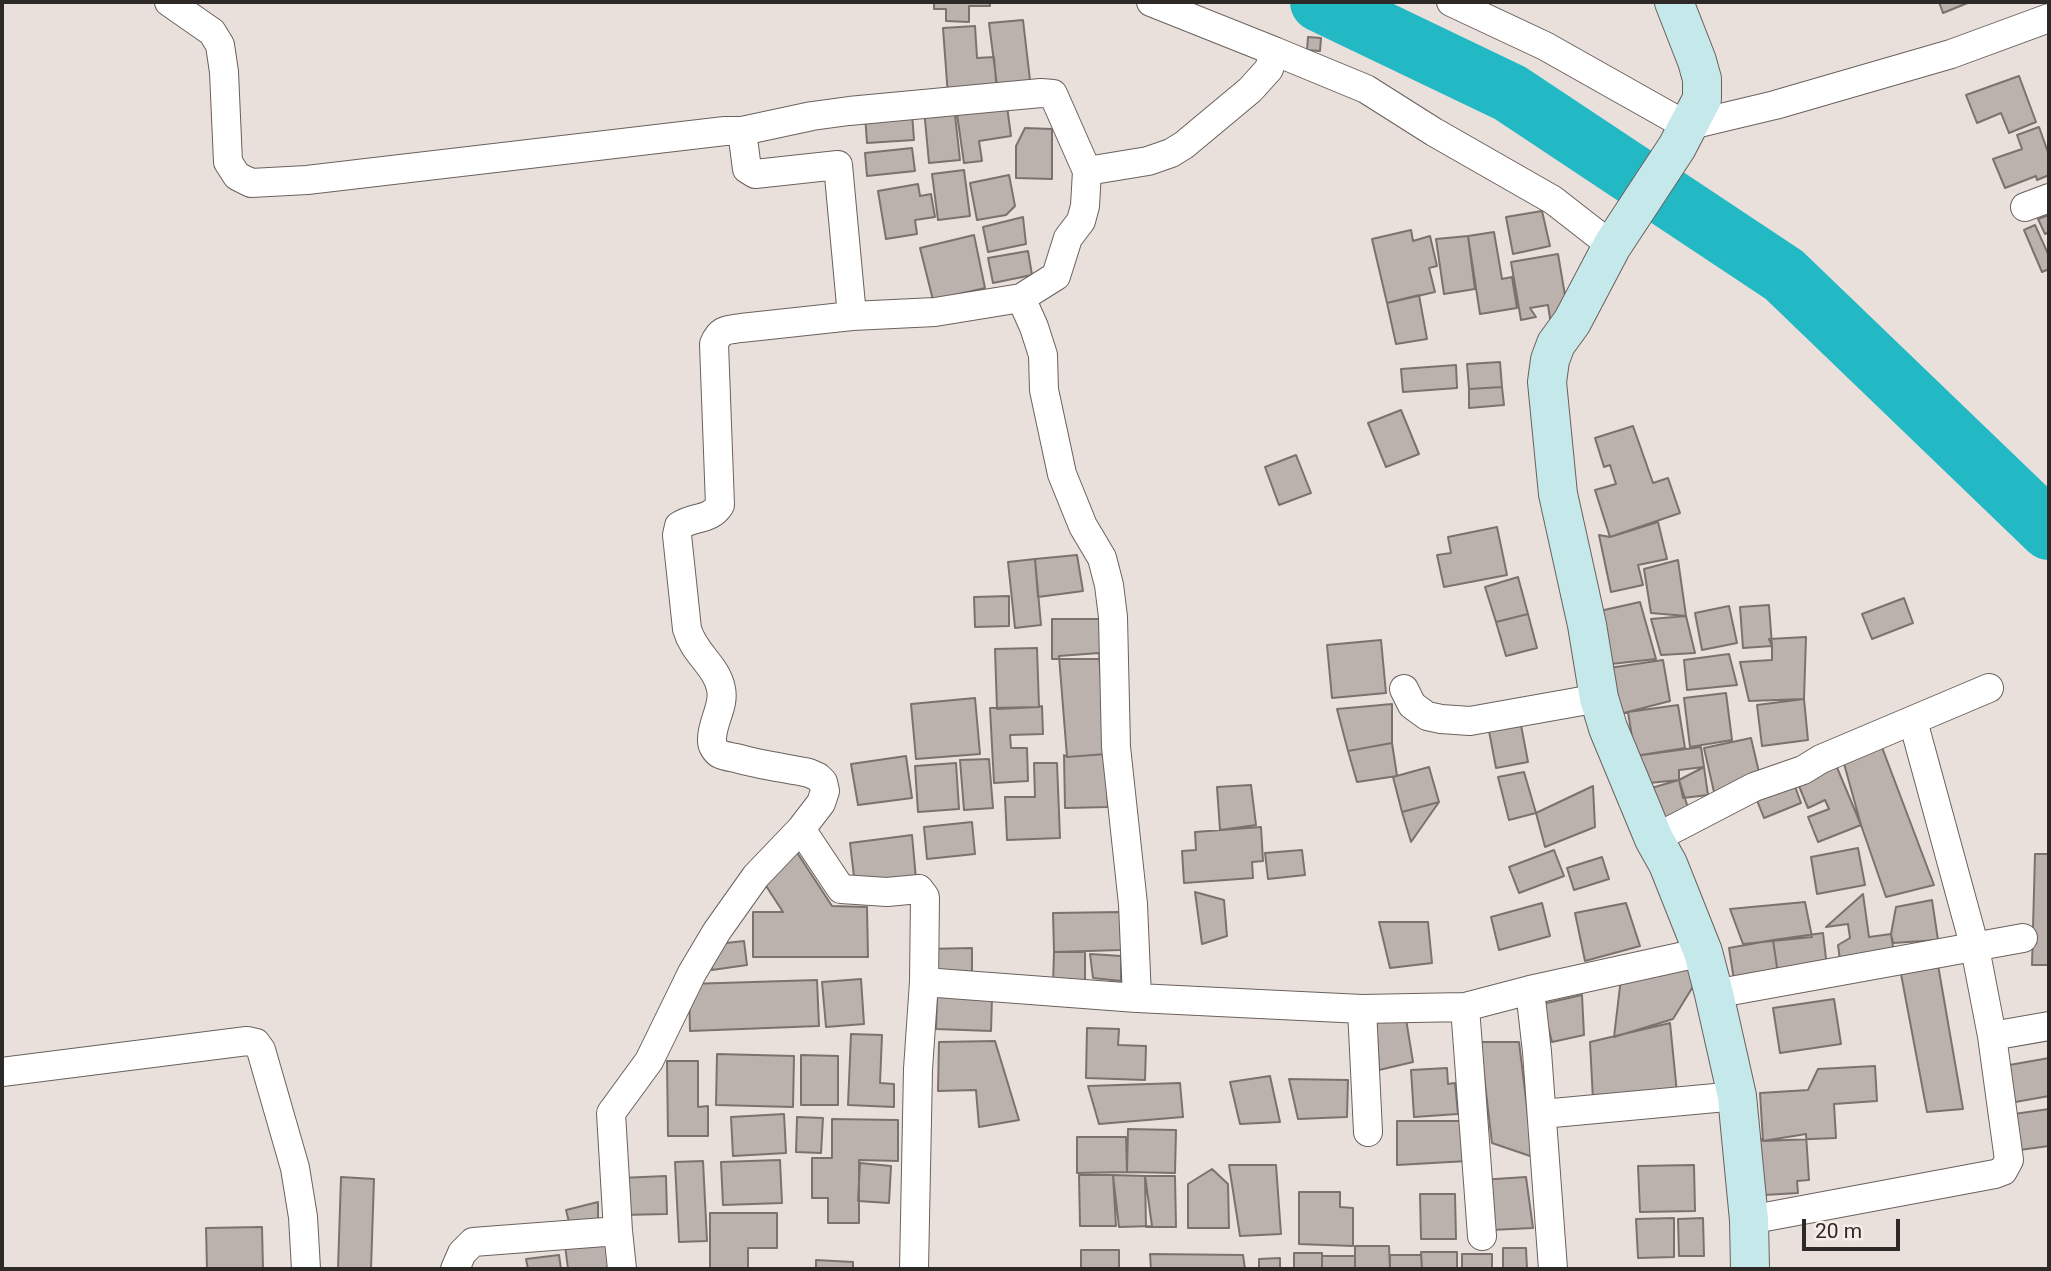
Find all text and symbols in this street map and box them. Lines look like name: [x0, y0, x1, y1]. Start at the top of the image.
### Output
scale bar: [1806, 1204, 1904, 1248]
text: 20 m: [1815, 1219, 1862, 1243]

